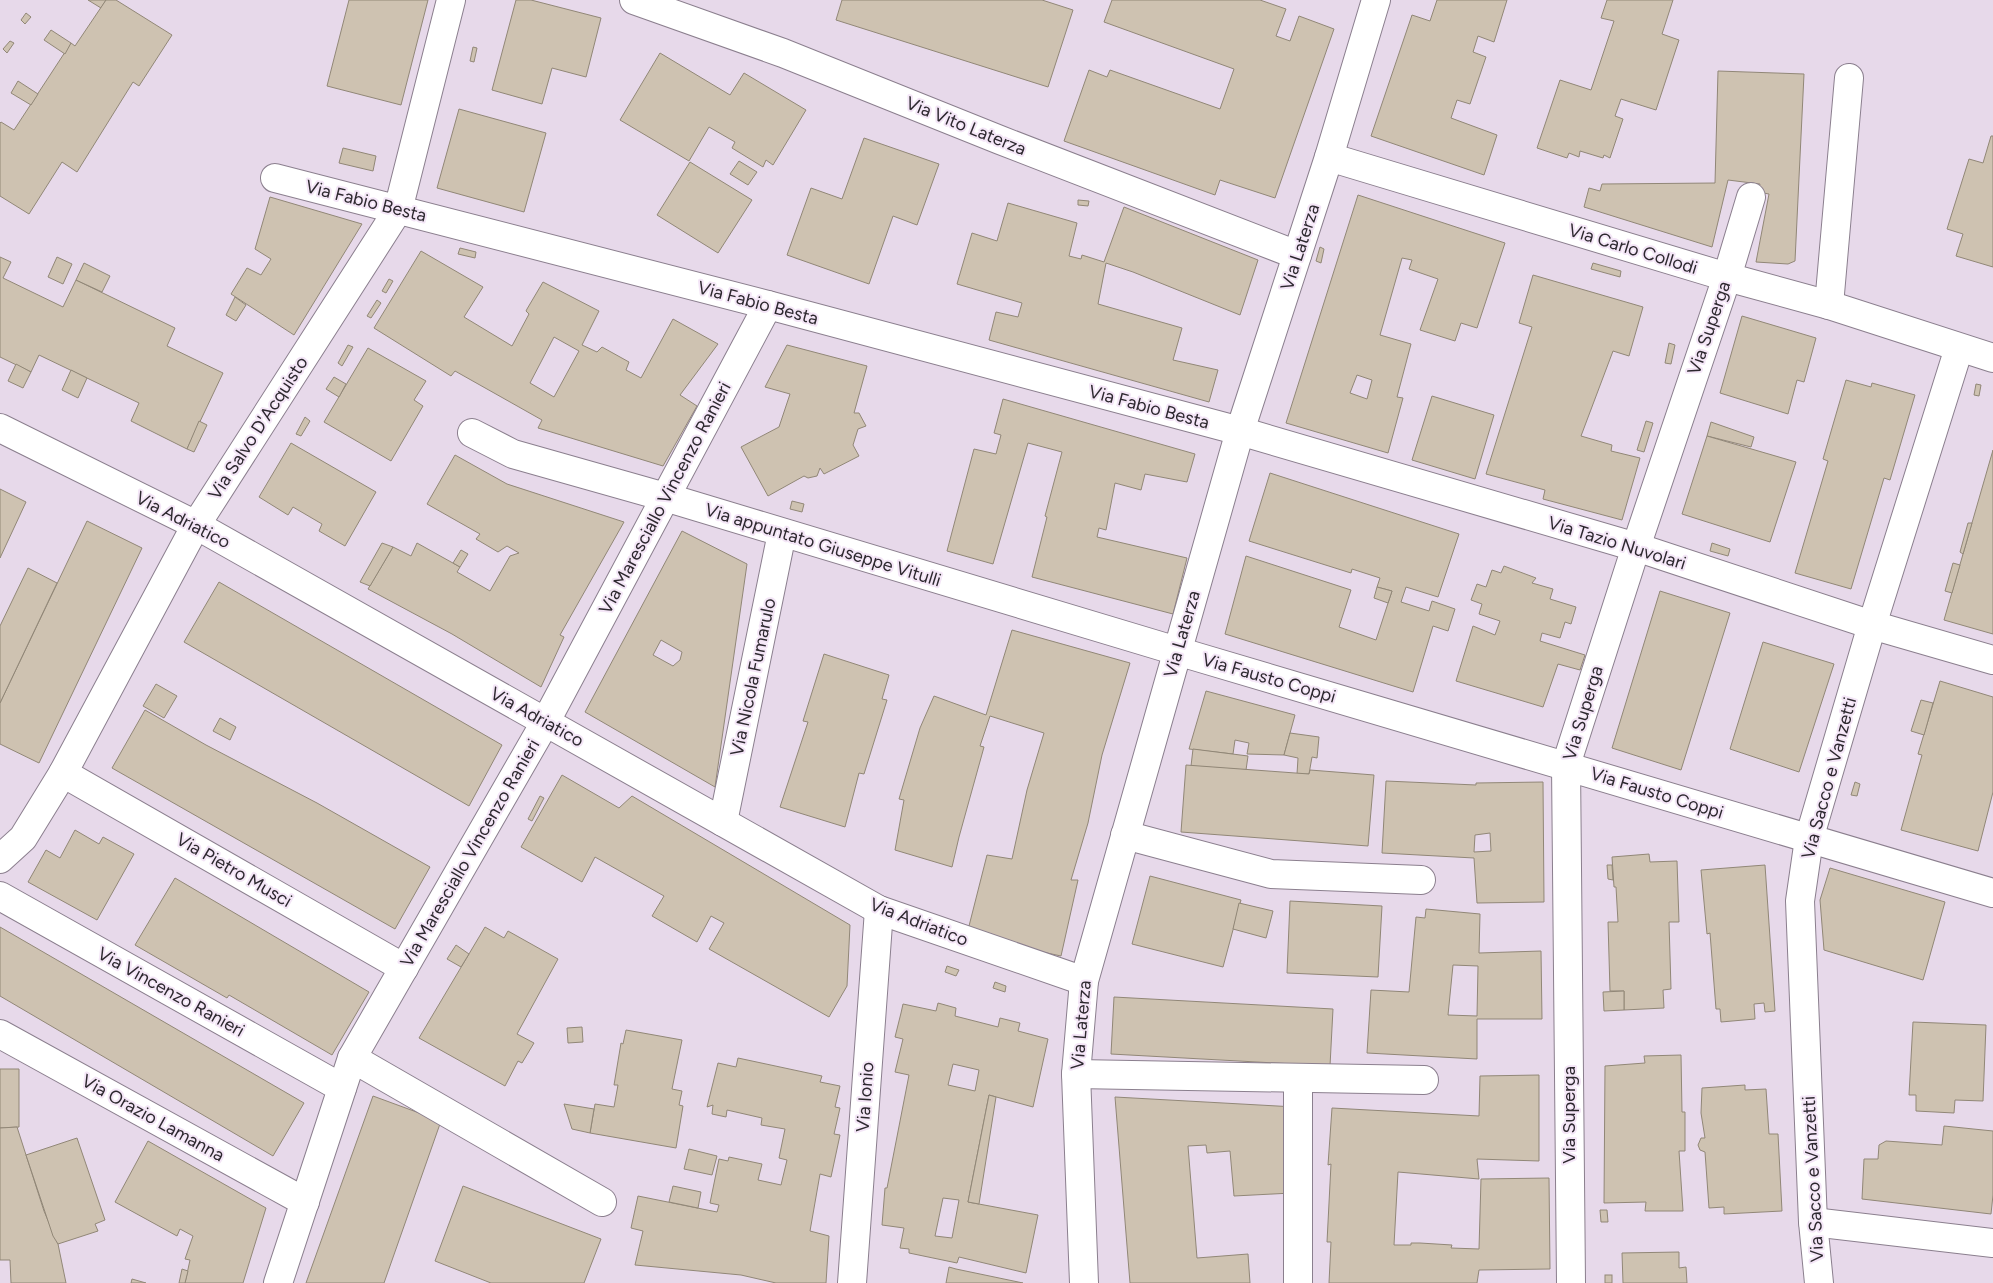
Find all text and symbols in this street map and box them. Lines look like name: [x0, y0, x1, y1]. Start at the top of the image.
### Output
street label: Via Vito Laterza: [903, 92, 1029, 160]
street label: Via Fabio Besta: [303, 175, 429, 227]
street label: Via Laterza: [1276, 201, 1324, 293]
street label: Via Carlo Collodi: [1566, 219, 1700, 279]
street label: Via Fabio Besta: [695, 276, 821, 330]
street label: Via Superga: [1683, 278, 1735, 378]
street label: Via Salvo D'Acquisto: [203, 352, 313, 504]
street label: Via Maresciallo Vincenzo Ranieri: [594, 378, 736, 618]
street label: Via Fabio Besta: [1086, 380, 1212, 434]
street label: Via Adriatico: [132, 487, 234, 553]
street label: Via appuntato Giuseppe Vitulli: [702, 499, 944, 591]
street label: Via Tazio Nuvolari: [1545, 512, 1689, 574]
street label: Via Laterza: [1159, 588, 1205, 680]
street label: Via Nicola Fumarulo: [726, 596, 780, 758]
street label: Via Fausto Coppi: [1200, 648, 1338, 708]
street label: Via Superga: [1558, 663, 1608, 763]
street label: Via Adriatico: [486, 682, 588, 752]
street label: Via Sacco e Vanzetti: [1797, 695, 1861, 861]
street label: Via Maresciallo Vincenzo Ranieri: [396, 735, 544, 971]
street label: Via Fausto Coppi: [1588, 762, 1726, 824]
street label: Via Pietro Musci: [172, 828, 296, 912]
street label: Via Adriatico: [867, 893, 971, 951]
street label: Via Vincenzo Ranieri: [93, 942, 249, 1042]
street label: Via Laterza: [1066, 979, 1096, 1071]
street label: Via Ionio: [852, 1061, 878, 1133]
street label: Via Superga: [1558, 1066, 1580, 1164]
street label: Via Orazio Lamanna: [78, 1070, 228, 1166]
street label: Via Sacco e Vanzetti: [1798, 1095, 1828, 1263]

